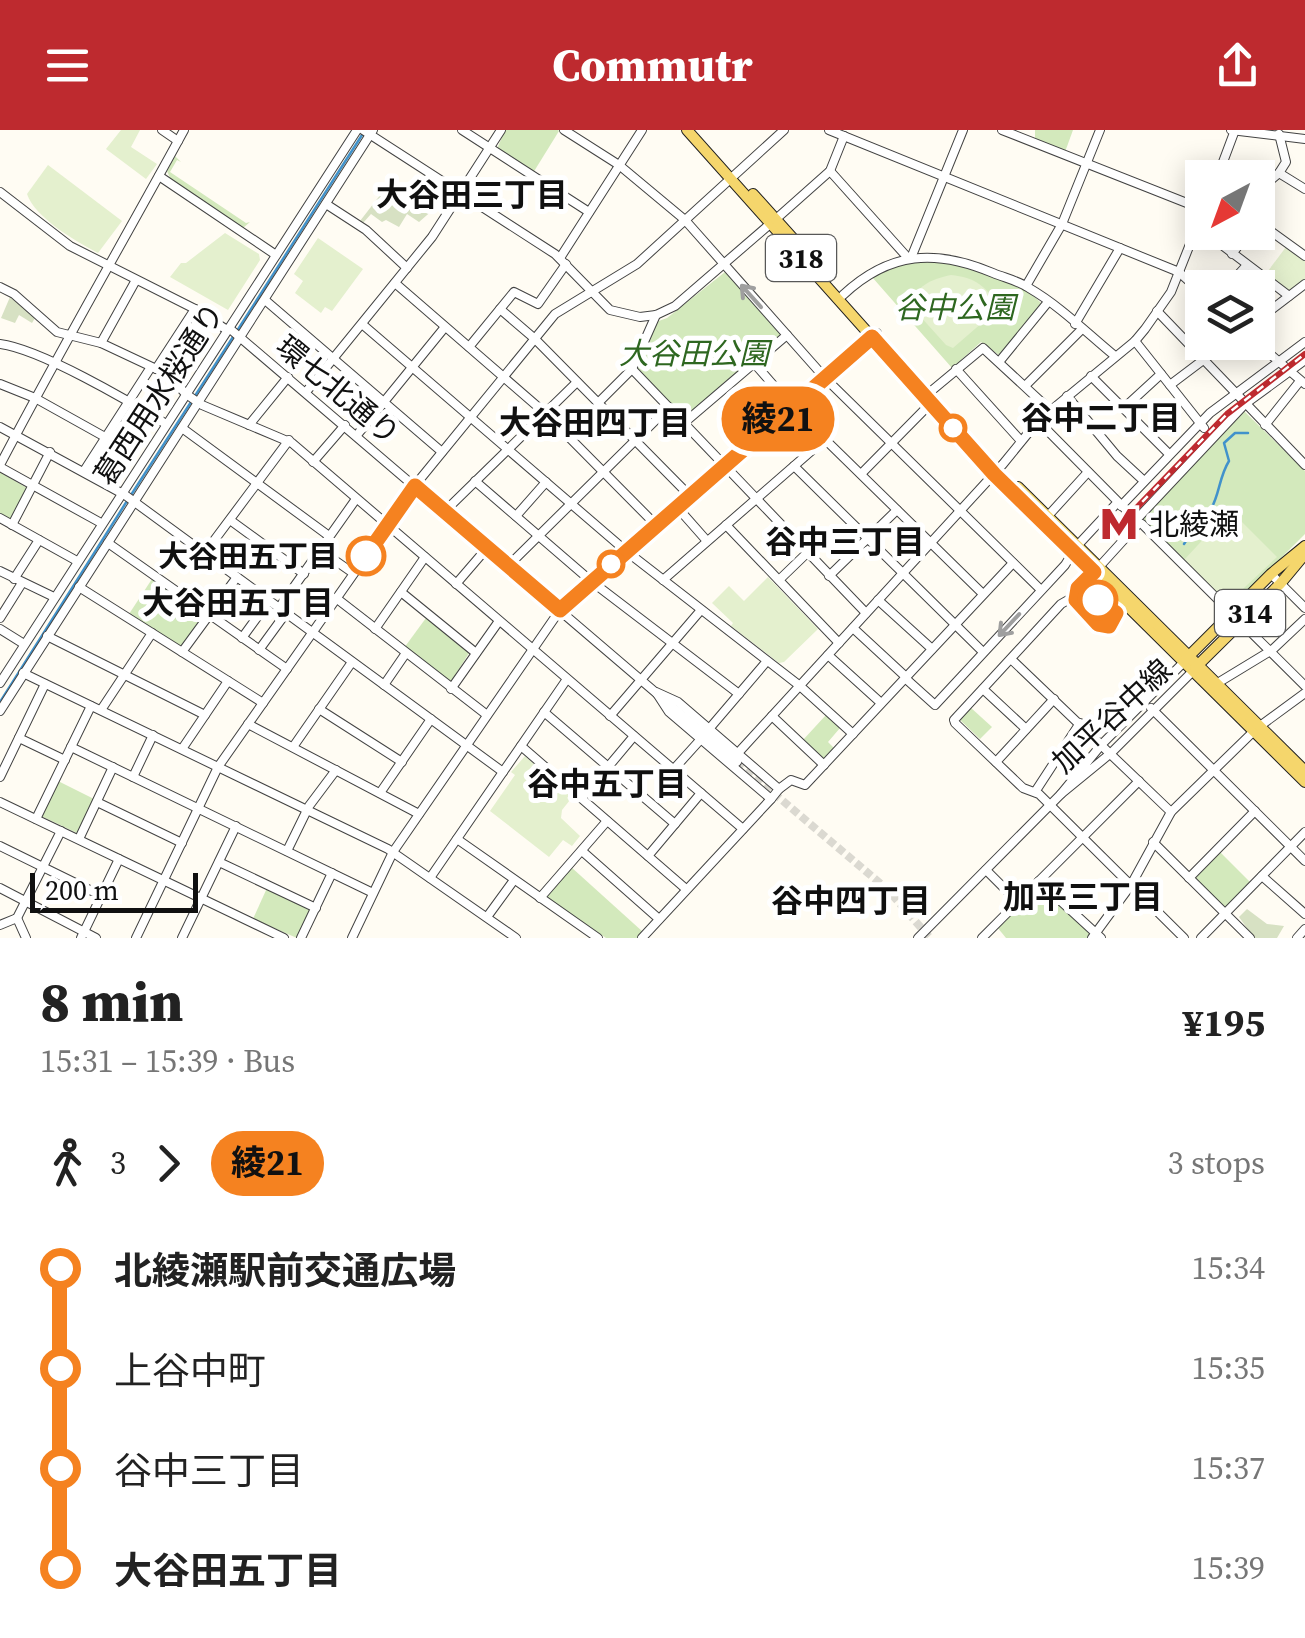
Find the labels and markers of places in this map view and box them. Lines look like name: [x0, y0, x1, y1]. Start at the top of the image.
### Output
unlabelled marker: [940, 415, 966, 441]
metro station icon: 北綾瀬: [1098, 503, 1140, 545]
place label: 北綾瀬: [1149, 504, 1239, 545]
place label: 大谷田五丁目: [158, 536, 338, 577]
marker: 大谷田五丁目: [347, 537, 385, 575]
unlabelled marker: [598, 551, 624, 577]
unlabelled marker: [1079, 581, 1117, 619]

